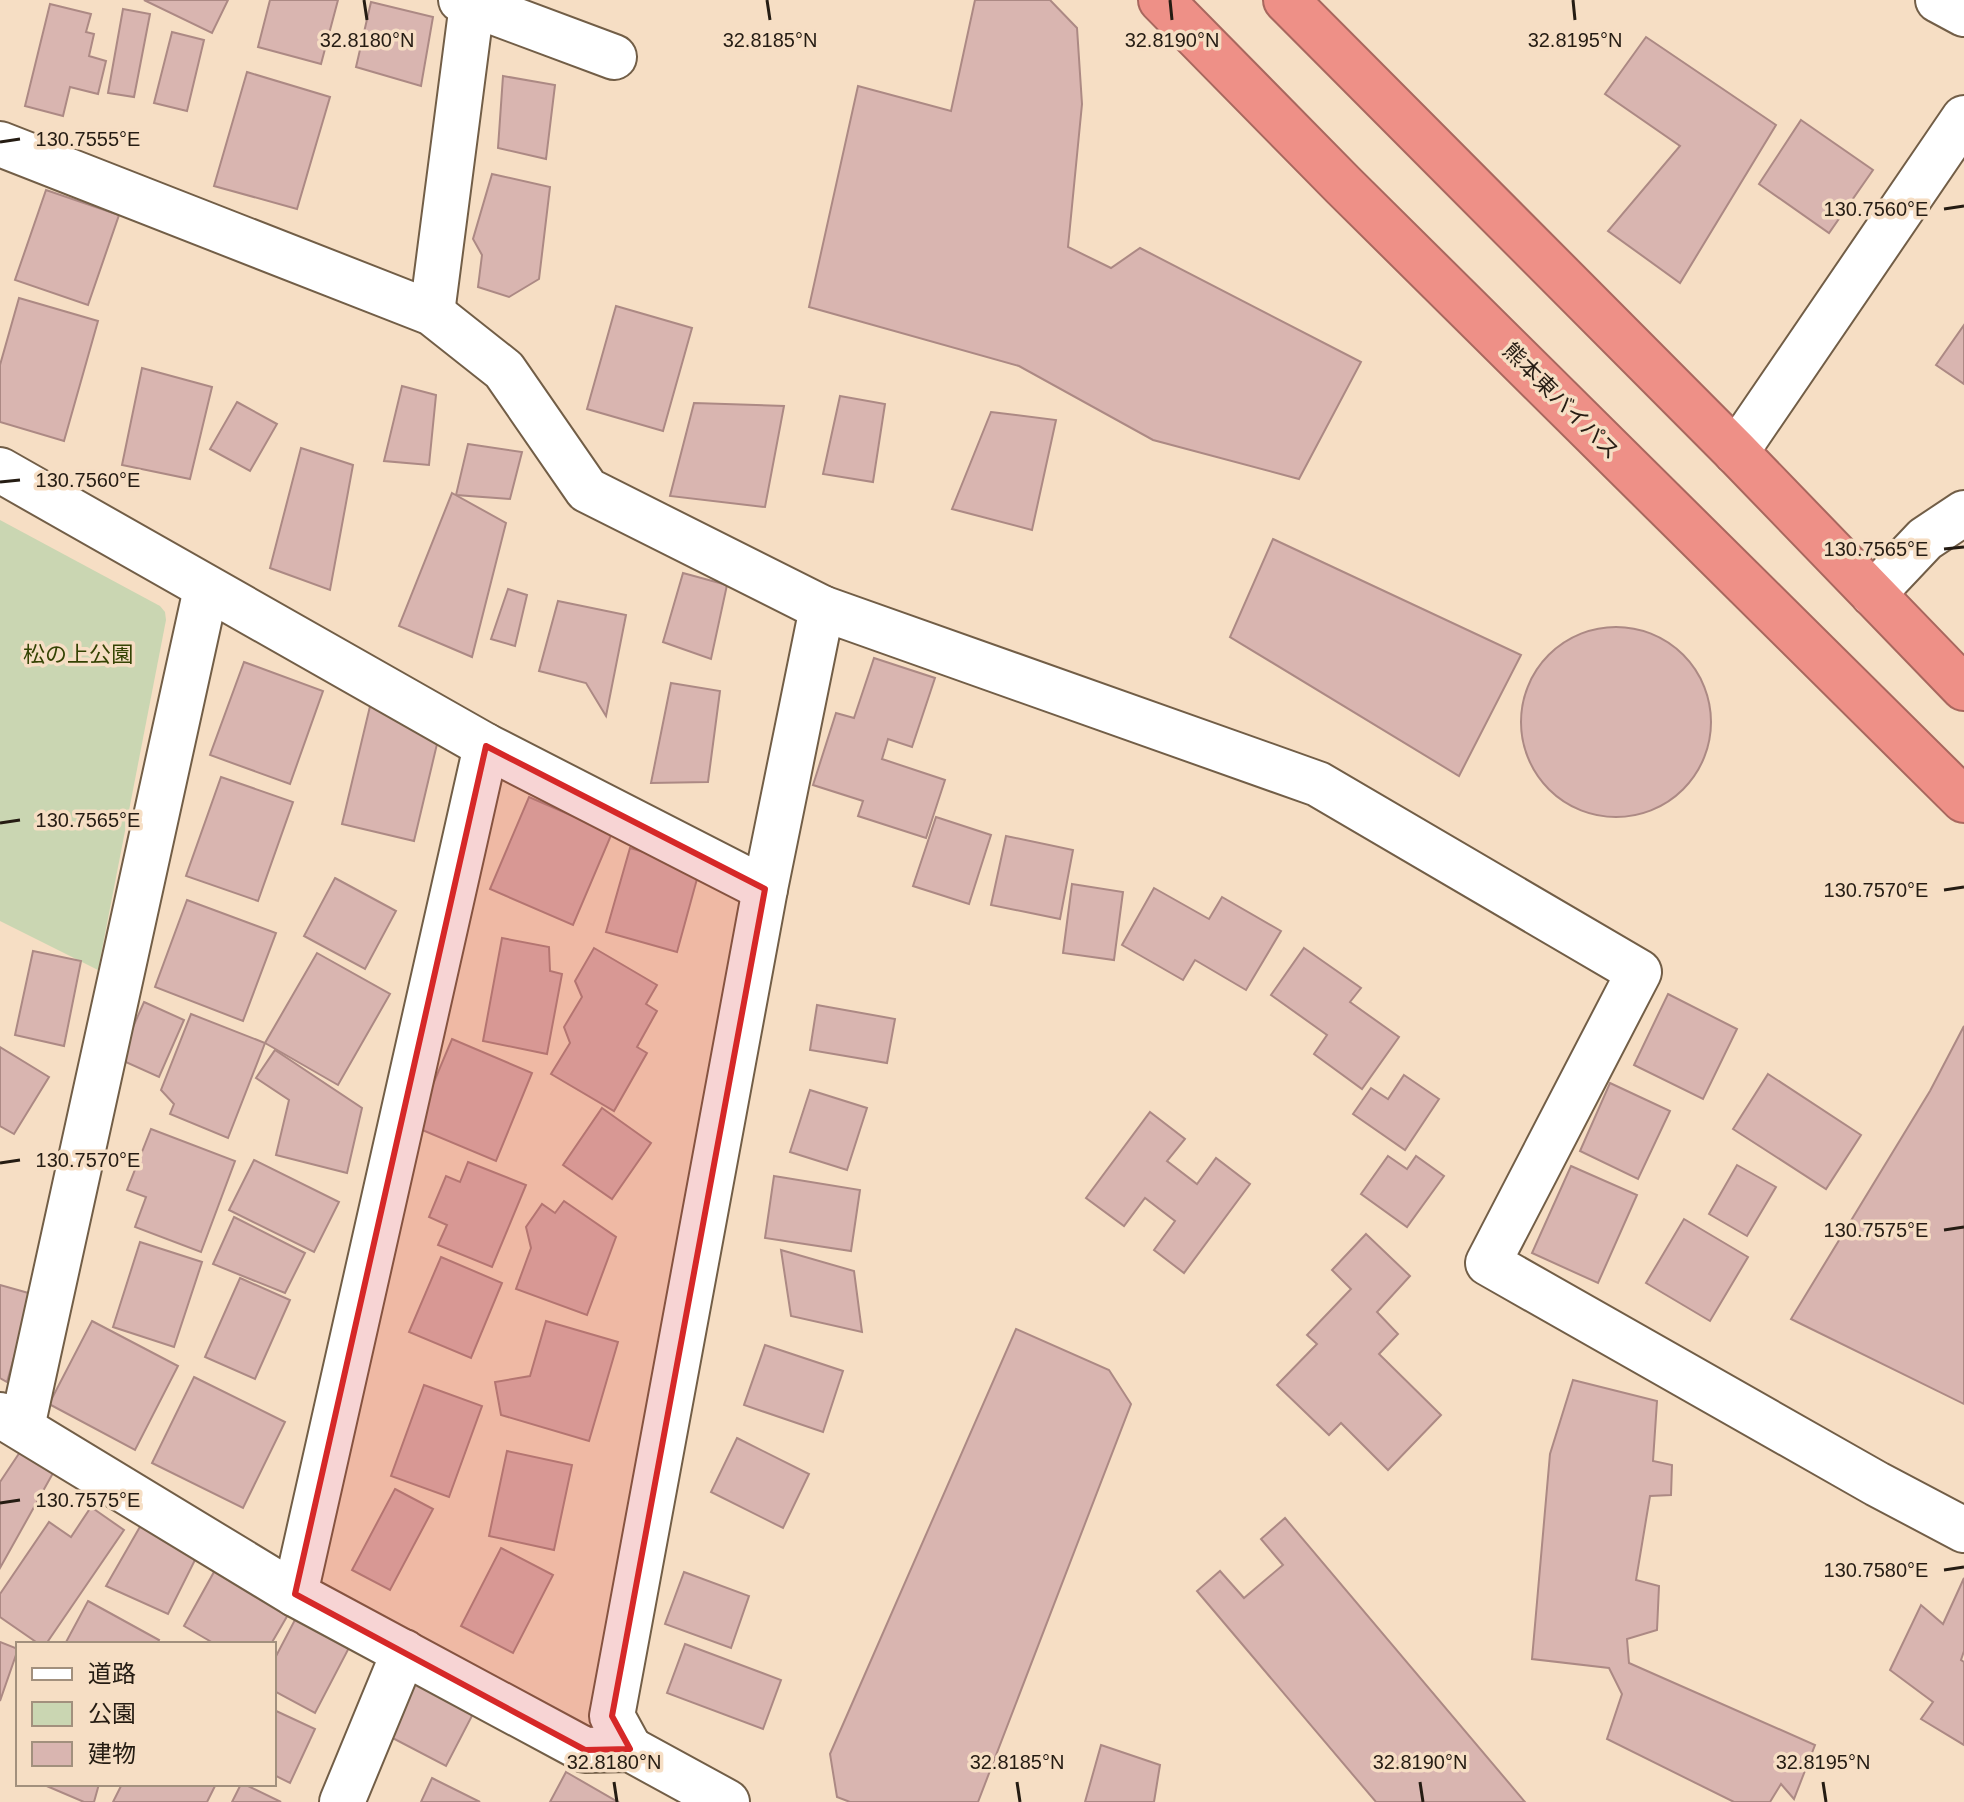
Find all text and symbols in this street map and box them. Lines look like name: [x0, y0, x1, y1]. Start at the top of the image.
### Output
text: 32.8180°N: [320, 29, 414, 51]
text: 32.8185°N: [723, 29, 817, 51]
text: 32.8190°N: [1125, 29, 1219, 51]
text: 32.8195°N: [1528, 29, 1622, 51]
text: 130.7555°E: [36, 128, 140, 150]
text: 130.7560°E: [1824, 198, 1928, 220]
street label: 熊本東バイパス: [1498, 338, 1624, 464]
text: 130.7560°E: [36, 469, 140, 491]
text: 130.7565°E: [1824, 538, 1928, 560]
park label: 松の上公園: [23, 642, 133, 667]
text: 130.7565°E: [36, 809, 140, 831]
text: 130.7570°E: [1824, 879, 1928, 901]
text: 130.7570°E: [36, 1149, 140, 1171]
text: 130.7575°E: [1824, 1219, 1928, 1241]
text: 130.7575°E: [36, 1489, 140, 1511]
text: 130.7580°E: [1824, 1559, 1928, 1581]
legend: [16, 1642, 276, 1786]
text: 道路: [88, 1660, 136, 1687]
text: 公園: [88, 1700, 136, 1727]
text: 建物: [88, 1740, 136, 1767]
text: 32.8180°N: [567, 1751, 661, 1773]
text: 32.8185°N: [970, 1751, 1064, 1773]
text: 32.8190°N: [1373, 1751, 1467, 1773]
text: 32.8195°N: [1776, 1751, 1870, 1773]

